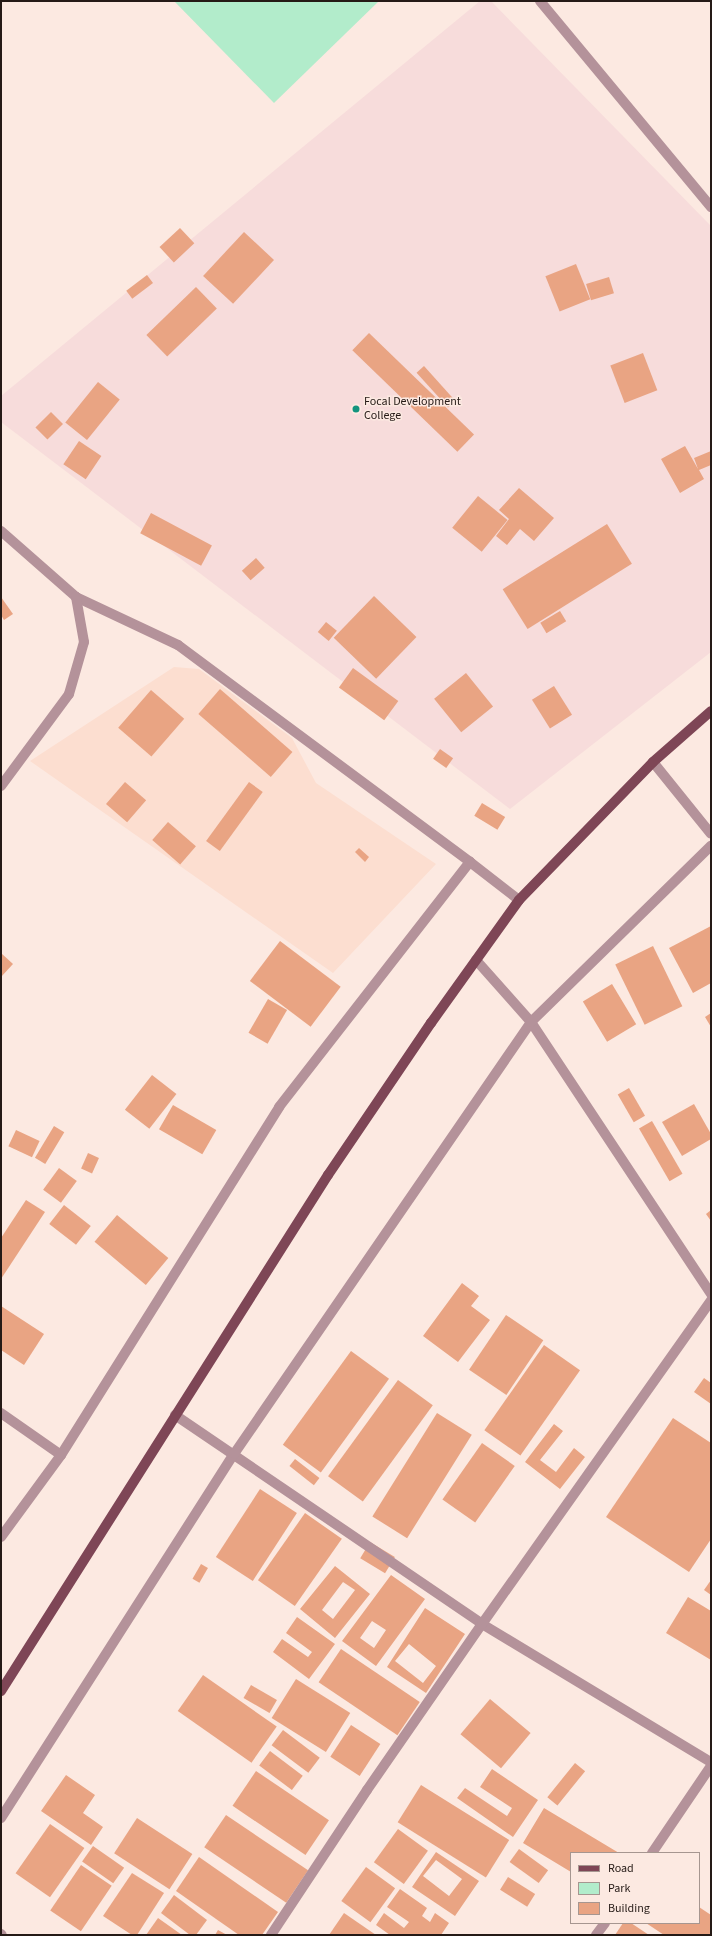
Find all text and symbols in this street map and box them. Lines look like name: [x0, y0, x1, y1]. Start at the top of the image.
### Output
place label: Focal Development College: [364, 395, 461, 423]
marker: Focal Development College: [351, 404, 361, 414]
legend: [570, 1852, 700, 1924]
text: Road: [608, 1860, 634, 1877]
text: Park: [608, 1880, 630, 1897]
text: Building: [608, 1900, 650, 1917]

